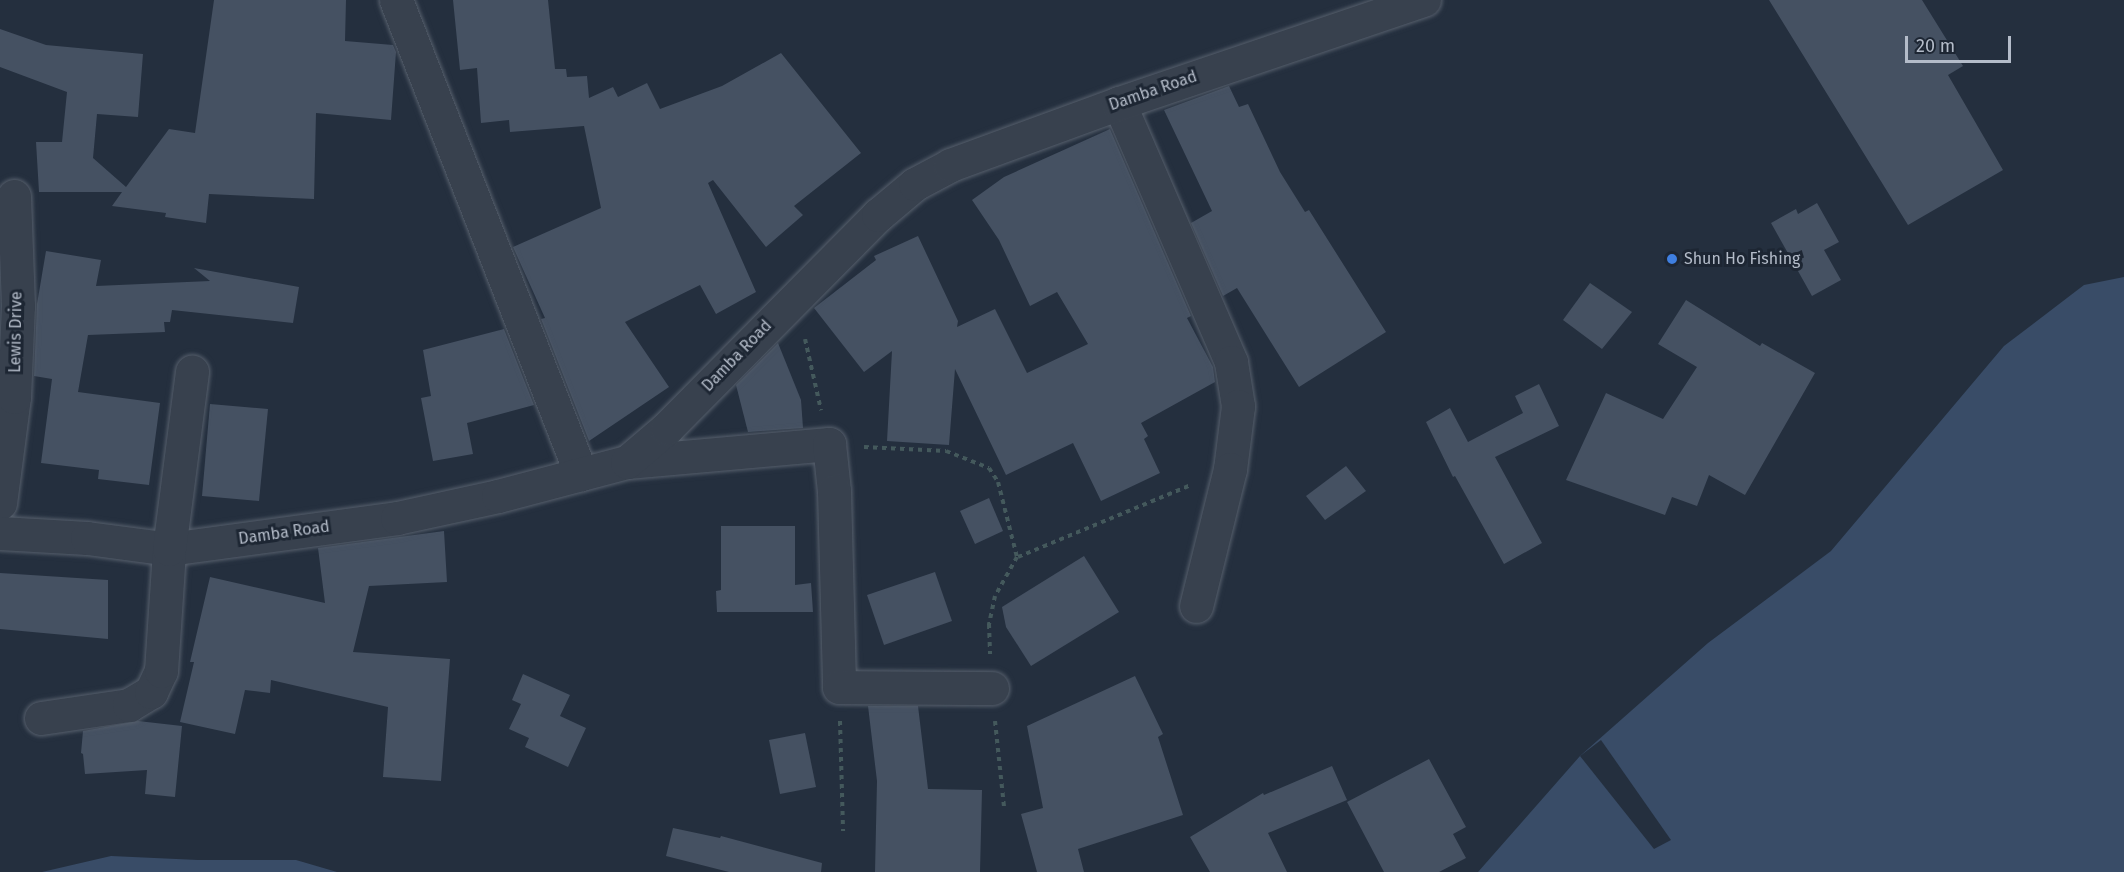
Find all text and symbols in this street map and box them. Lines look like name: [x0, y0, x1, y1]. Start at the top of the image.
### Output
scale bar: [1908, 24, 2014, 62]
text: 20 m: [1916, 35, 1955, 57]
street label: Damba Road: [1107, 67, 1199, 115]
place label: Shun Ho Fishing: [1684, 249, 1800, 269]
marker: Shun Ho Fishing: [1665, 252, 1679, 266]
street label: Lewis Drive: [6, 291, 26, 373]
street label: Damba Road: [698, 316, 776, 396]
street label: Damba Road: [237, 517, 331, 549]

